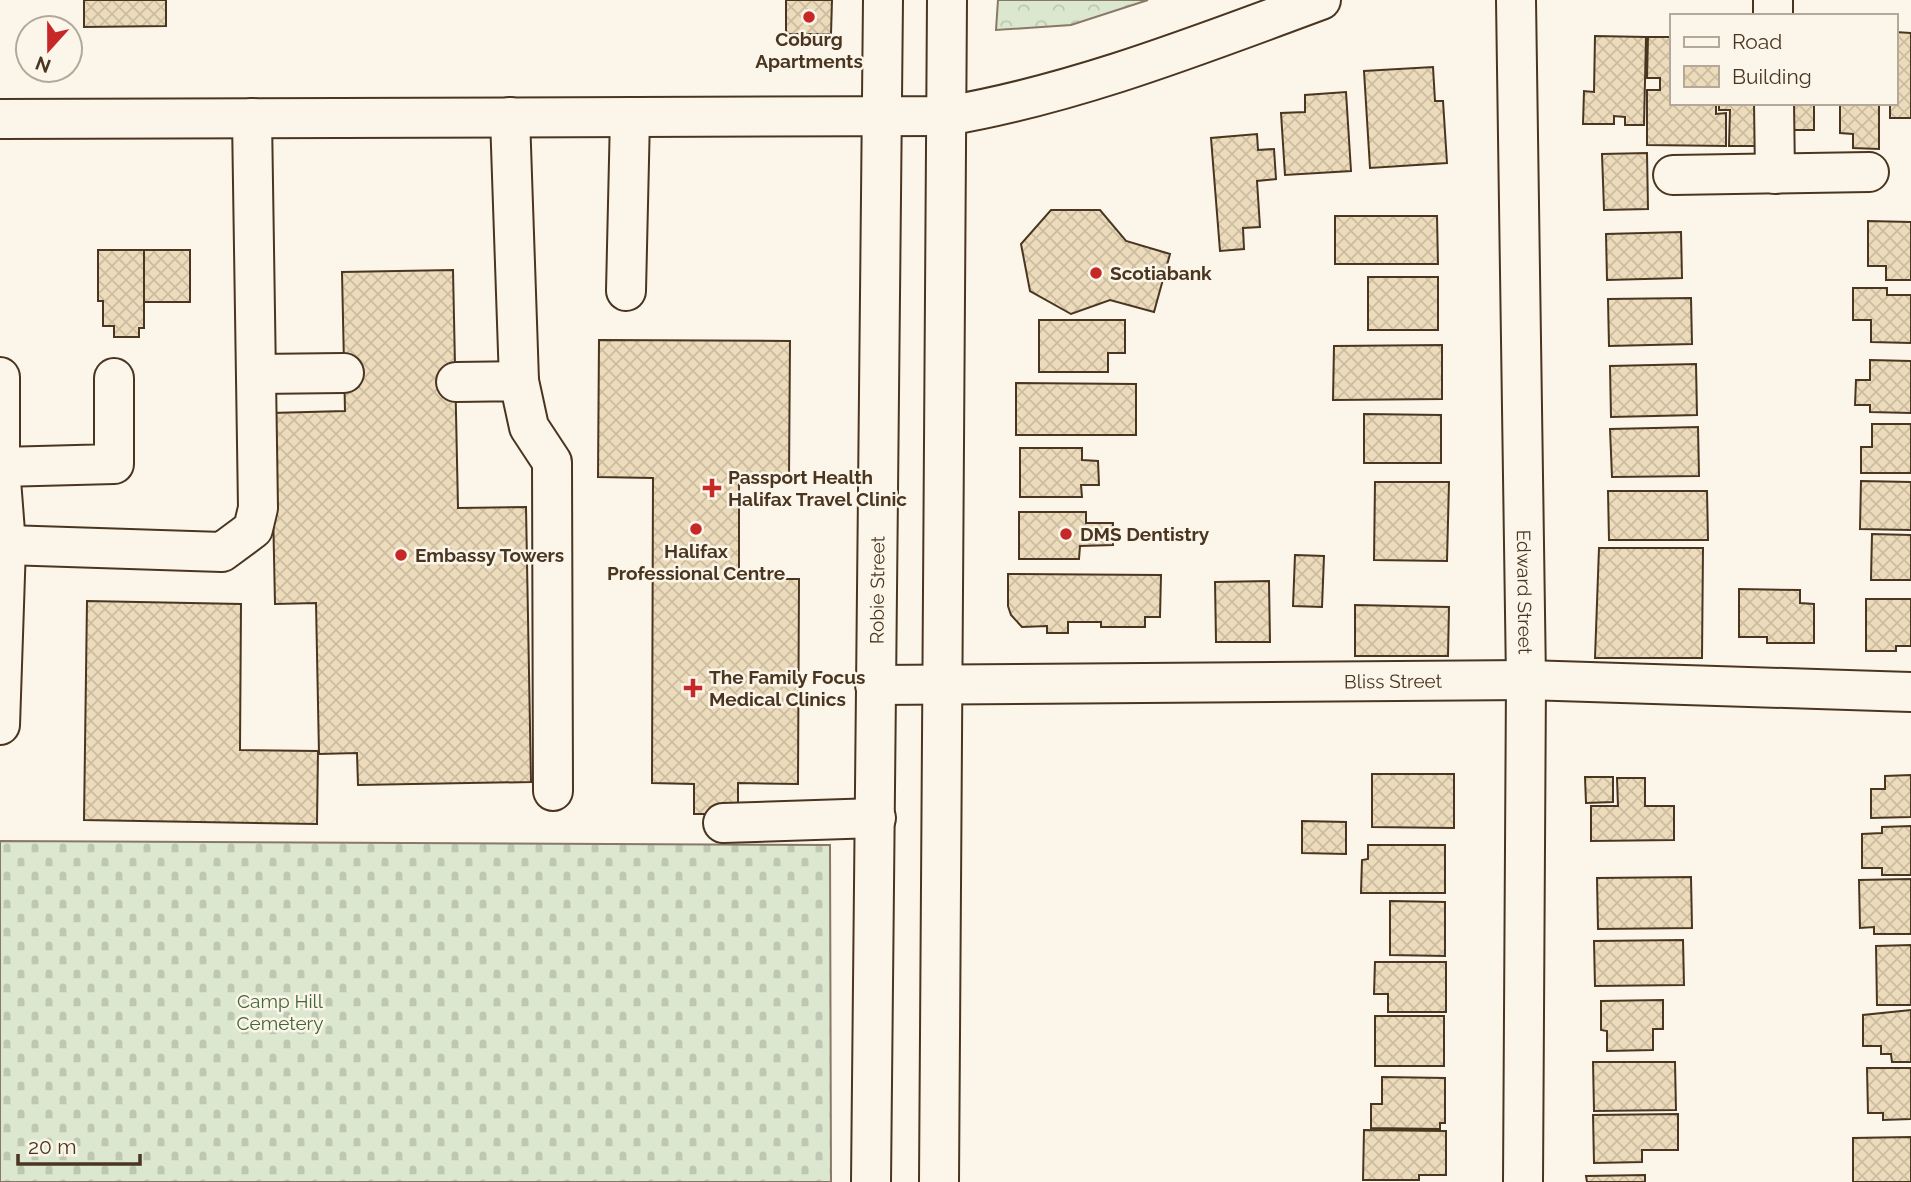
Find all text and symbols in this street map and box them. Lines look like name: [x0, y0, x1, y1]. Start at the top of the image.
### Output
marker: Coburg Apartments: [801, 9, 817, 25]
north arrow: [14, 14, 84, 84]
legend: [1670, 14, 1897, 105]
place label: Coburg Apartments: [755, 28, 863, 72]
text: Road: [1732, 29, 1782, 54]
text: N: [32, 52, 54, 78]
text: Building: [1732, 64, 1812, 89]
place label: Scotiabank: [1110, 262, 1212, 284]
marker: Scotiabank: [1088, 265, 1104, 281]
place label: Passport Health Halifax Travel Clinic: [728, 466, 907, 510]
marker: Passport Health Halifax Travel Clinic: [702, 478, 722, 498]
marker: Halifax Professional Centre: [688, 521, 704, 537]
place label: DMS Dentistry: [1080, 523, 1210, 545]
marker: DMS Dentistry: [1058, 526, 1074, 542]
street label: Edward Street: [1513, 530, 1537, 655]
street label: Robie Street: [865, 535, 889, 644]
place label: Halifax Professional Centre: [607, 540, 785, 584]
place label: Embassy Towers: [415, 544, 564, 566]
marker: Embassy Towers: [393, 547, 409, 563]
place label: The Family Focus Medical Clinics: [709, 666, 865, 710]
street label: Bliss Street: [1344, 670, 1443, 692]
marker: The Family Focus Medical Clinics: [683, 678, 703, 698]
park label: Camp Hill Cemetery: [236, 990, 324, 1034]
scale bar: [18, 1122, 140, 1166]
text: 20 m: [28, 1134, 76, 1159]

